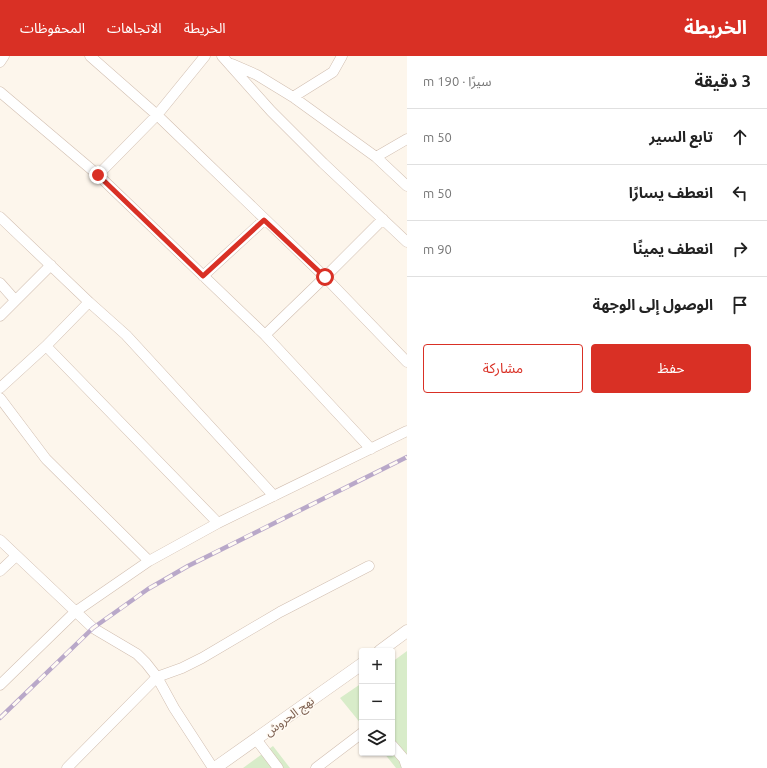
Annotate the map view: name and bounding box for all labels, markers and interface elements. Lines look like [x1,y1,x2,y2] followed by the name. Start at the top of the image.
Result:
[684,16,747,38] text: الخريطة
[20,20,85,36] text: المحفوظات
[107,20,162,36] text: الاتجاهات
[184,20,226,36] text: الخريطة
[695,71,751,90] text: 3 دقيقة
[423,74,491,88] text: سيرًا · 190 m
[729,126,751,148] icon: ahead
[649,128,713,145] text: تابع السير
[423,130,452,144] text: 50 m
[89,166,107,184] route end
[729,182,751,204] icon: left
[629,184,713,201] text: انعطف يسارًا
[423,186,452,200] text: 50 m
[729,238,751,260] icon: right
[633,240,713,257] text: انعطف يمينًا
[423,242,452,256] text: 90 m
[316,268,334,286] route start
[729,294,751,316] icon: arrive
[593,296,713,313] text: الوصول إلى الوجهة
[423,344,583,393] button: مشاركة
[591,344,751,393] button: حفظ
[359,648,395,756] map controls
[359,648,395,684] button: +
[359,684,395,720] button: −
[262,694,318,741] street label: نهج الحروش
[359,720,395,756] button: layers

